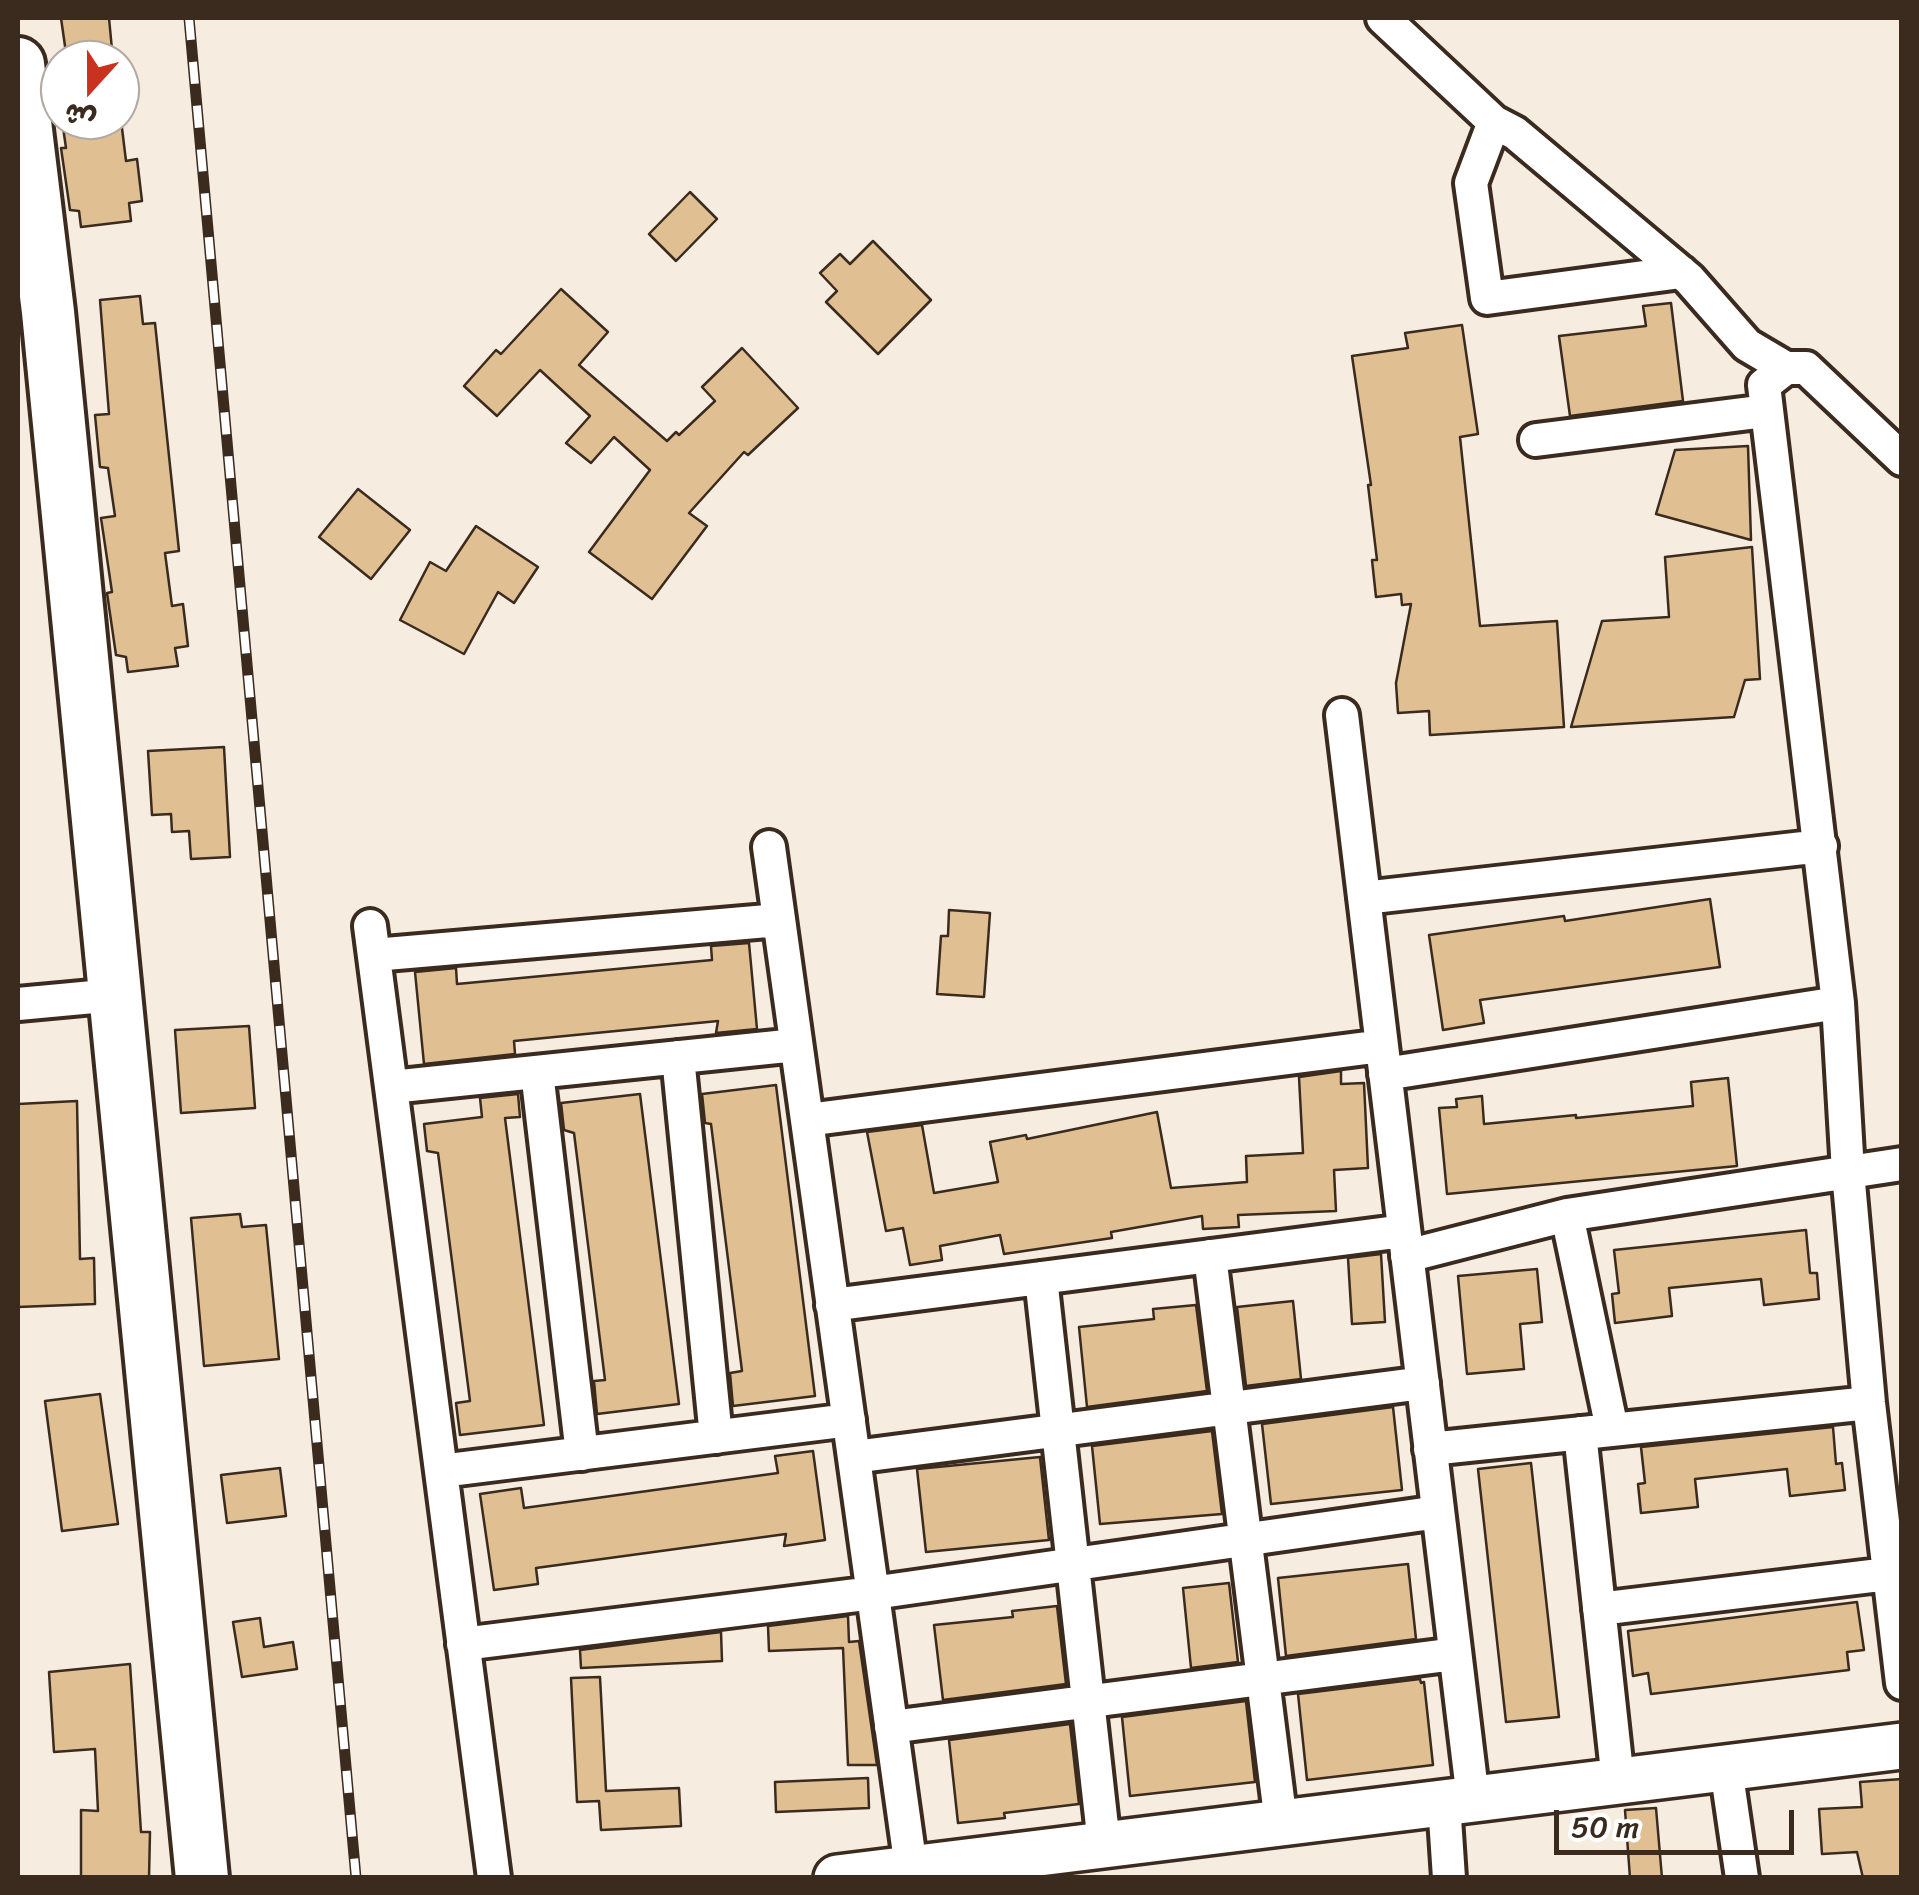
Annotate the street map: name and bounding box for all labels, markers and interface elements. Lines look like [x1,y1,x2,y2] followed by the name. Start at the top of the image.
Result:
[40,40,140,140] north arrow
[57,88,103,145] text: ش
[1559,1790,1799,1852] scale bar
[1571,1800,1639,1854] text: 50 m

